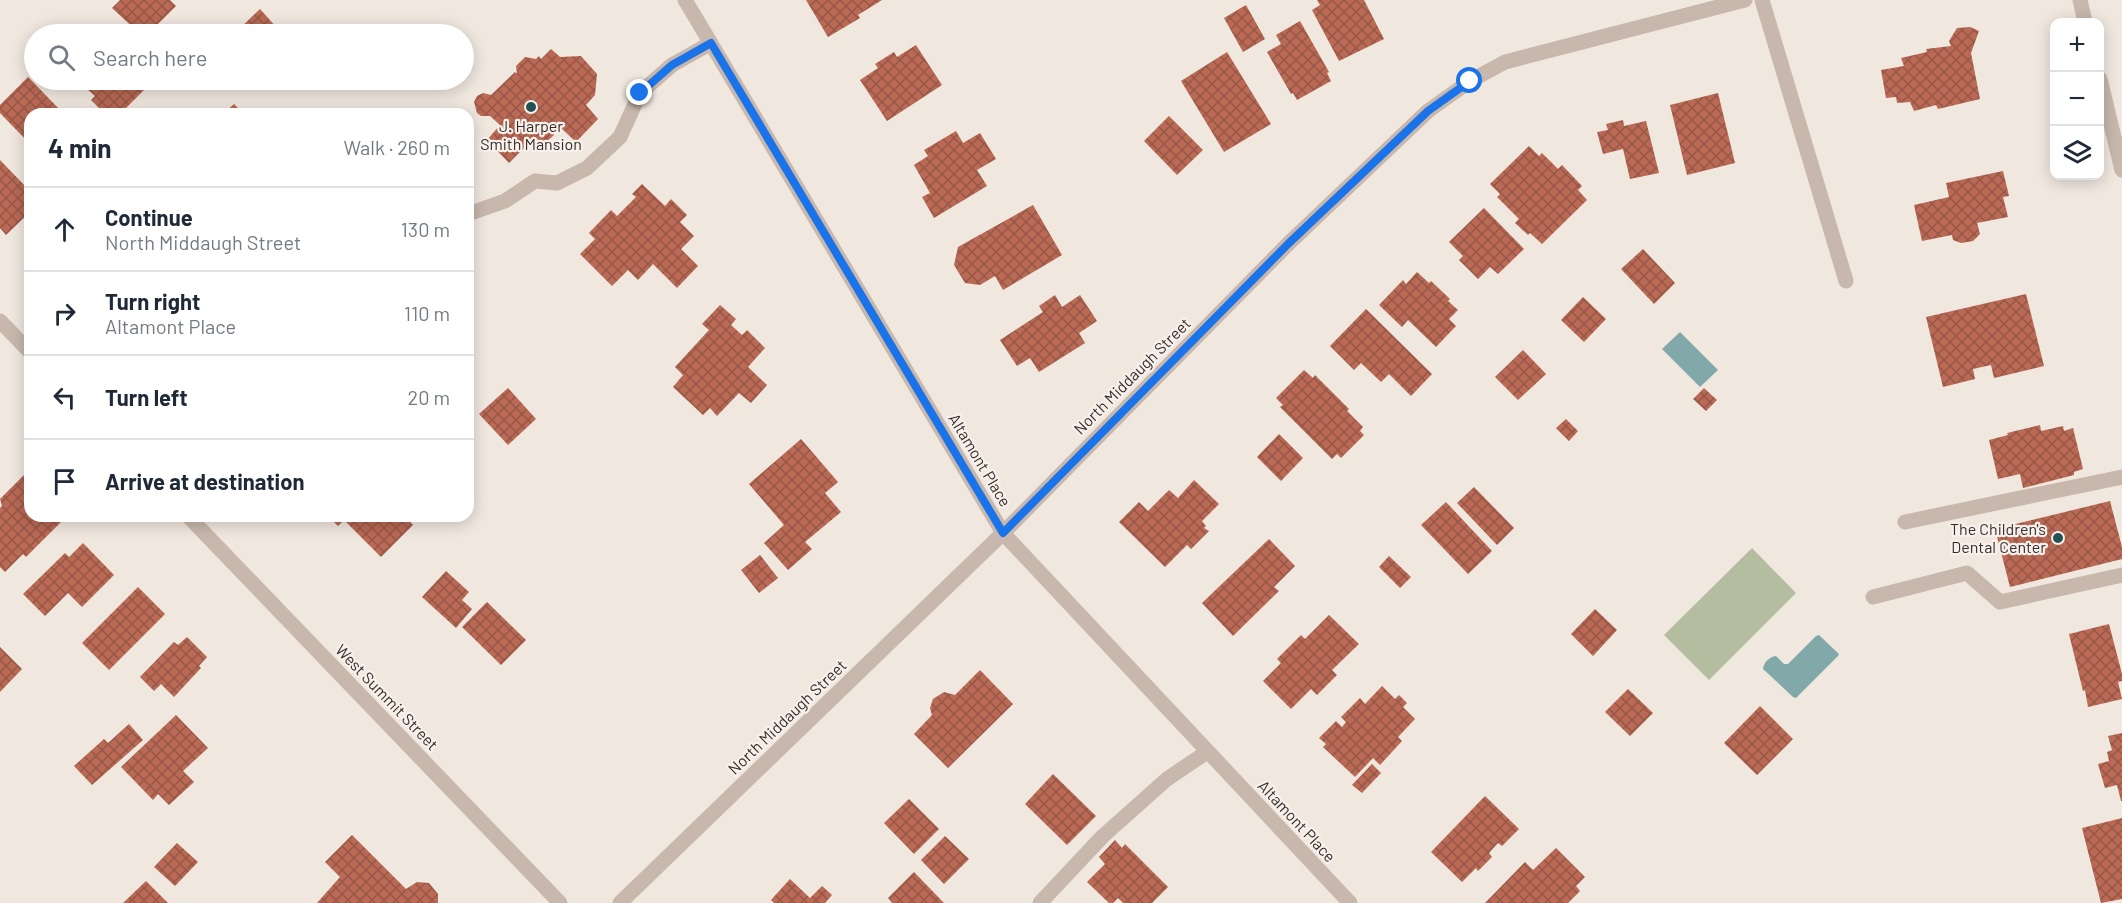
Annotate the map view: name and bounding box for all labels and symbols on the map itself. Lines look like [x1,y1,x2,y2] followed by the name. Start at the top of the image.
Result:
[1456,67,1482,93] route start
[626,79,652,105] route end
[524,100,538,114] marker: J. Harper Smith Mansion
[480,116,582,153] place label: J. Harper Smith Mansion
[1069,313,1194,438] street label: North Middaugh Street
[945,410,1016,510] street label: Altamont Place
[1950,519,2046,556] place label: The Children's Dental Center
[2051,531,2065,545] marker: The Children's Dental Center
[332,640,443,753] street label: West Summit Street
[724,655,850,778] street label: North Middaugh Street
[1255,776,1340,866] street label: Altamont Place

